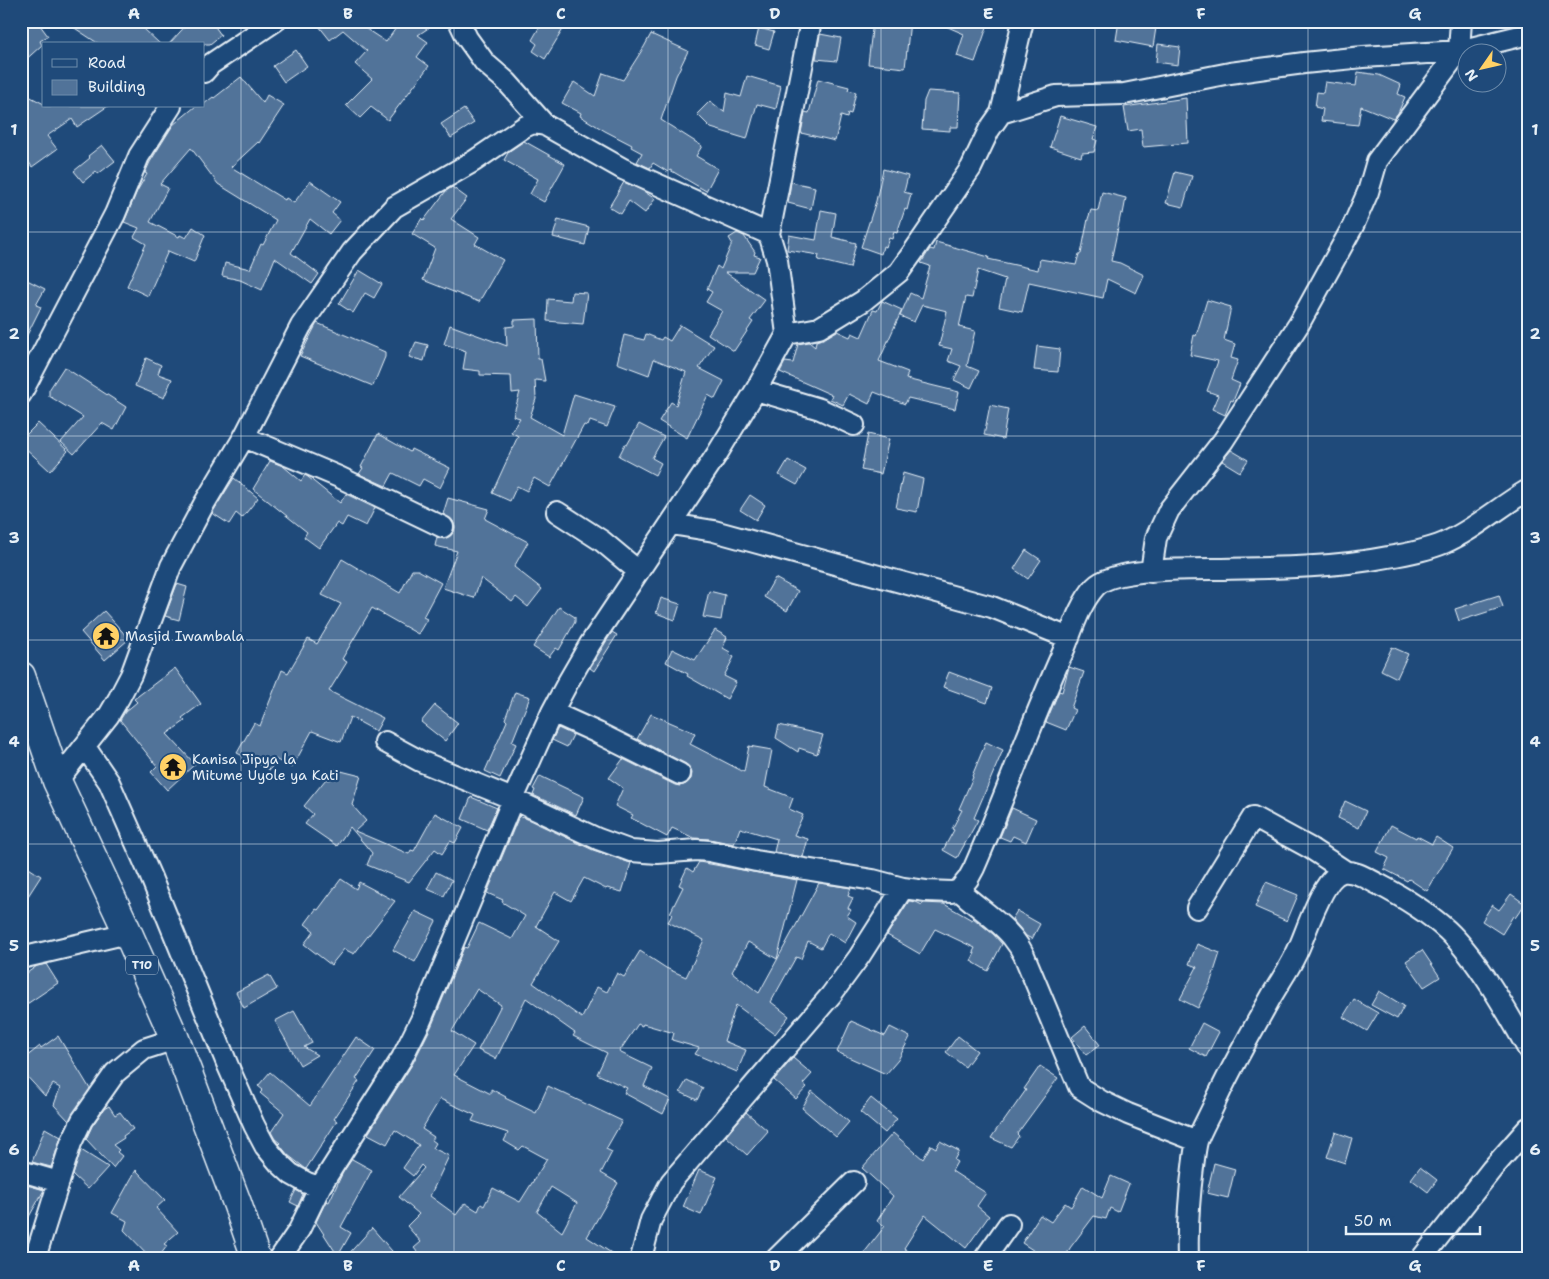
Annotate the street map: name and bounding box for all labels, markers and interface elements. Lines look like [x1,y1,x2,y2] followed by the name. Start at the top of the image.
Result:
[128,3,140,24] text: A
[343,3,353,24] text: B
[556,3,566,24] text: C
[769,3,781,24] text: D
[983,3,993,24] text: E
[1196,3,1206,24] text: F
[1409,3,1422,24] text: G
[42,42,205,108] legend
[1456,42,1506,92] north arrow
[88,53,126,73] text: Road
[1461,66,1482,85] text: N
[88,77,145,97] text: Building
[10,119,18,140] text: 1
[1531,119,1539,140] text: 1
[8,323,20,344] text: 2
[1529,323,1541,344] text: 2
[8,527,20,548] text: 3
[1529,527,1541,548] text: 3
[91,621,121,651] temple icon: Masjid Iwambala
[125,627,245,645] place label: Masjid Iwambala
[8,731,20,752] text: 4
[1529,731,1541,752] text: 4
[192,750,339,784] place label: Kanisa Jipya la Mitume Uyole ya Kati
[158,752,188,782] temple icon: Kanisa Jipya la Mitume Uyole ya Kati
[9,935,19,956] text: 5
[1530,935,1540,956] text: 5
[126,956,158,974] road number: T10
[8,1139,20,1160] text: 6
[1529,1139,1541,1160] text: 6
[1346,1204,1480,1236] scale bar
[1354,1211,1392,1231] text: 50 m
[128,1255,140,1276] text: A
[343,1255,353,1276] text: B
[556,1255,566,1276] text: C
[769,1255,781,1276] text: D
[983,1255,993,1276] text: E
[1196,1255,1206,1276] text: F
[1409,1255,1422,1276] text: G

